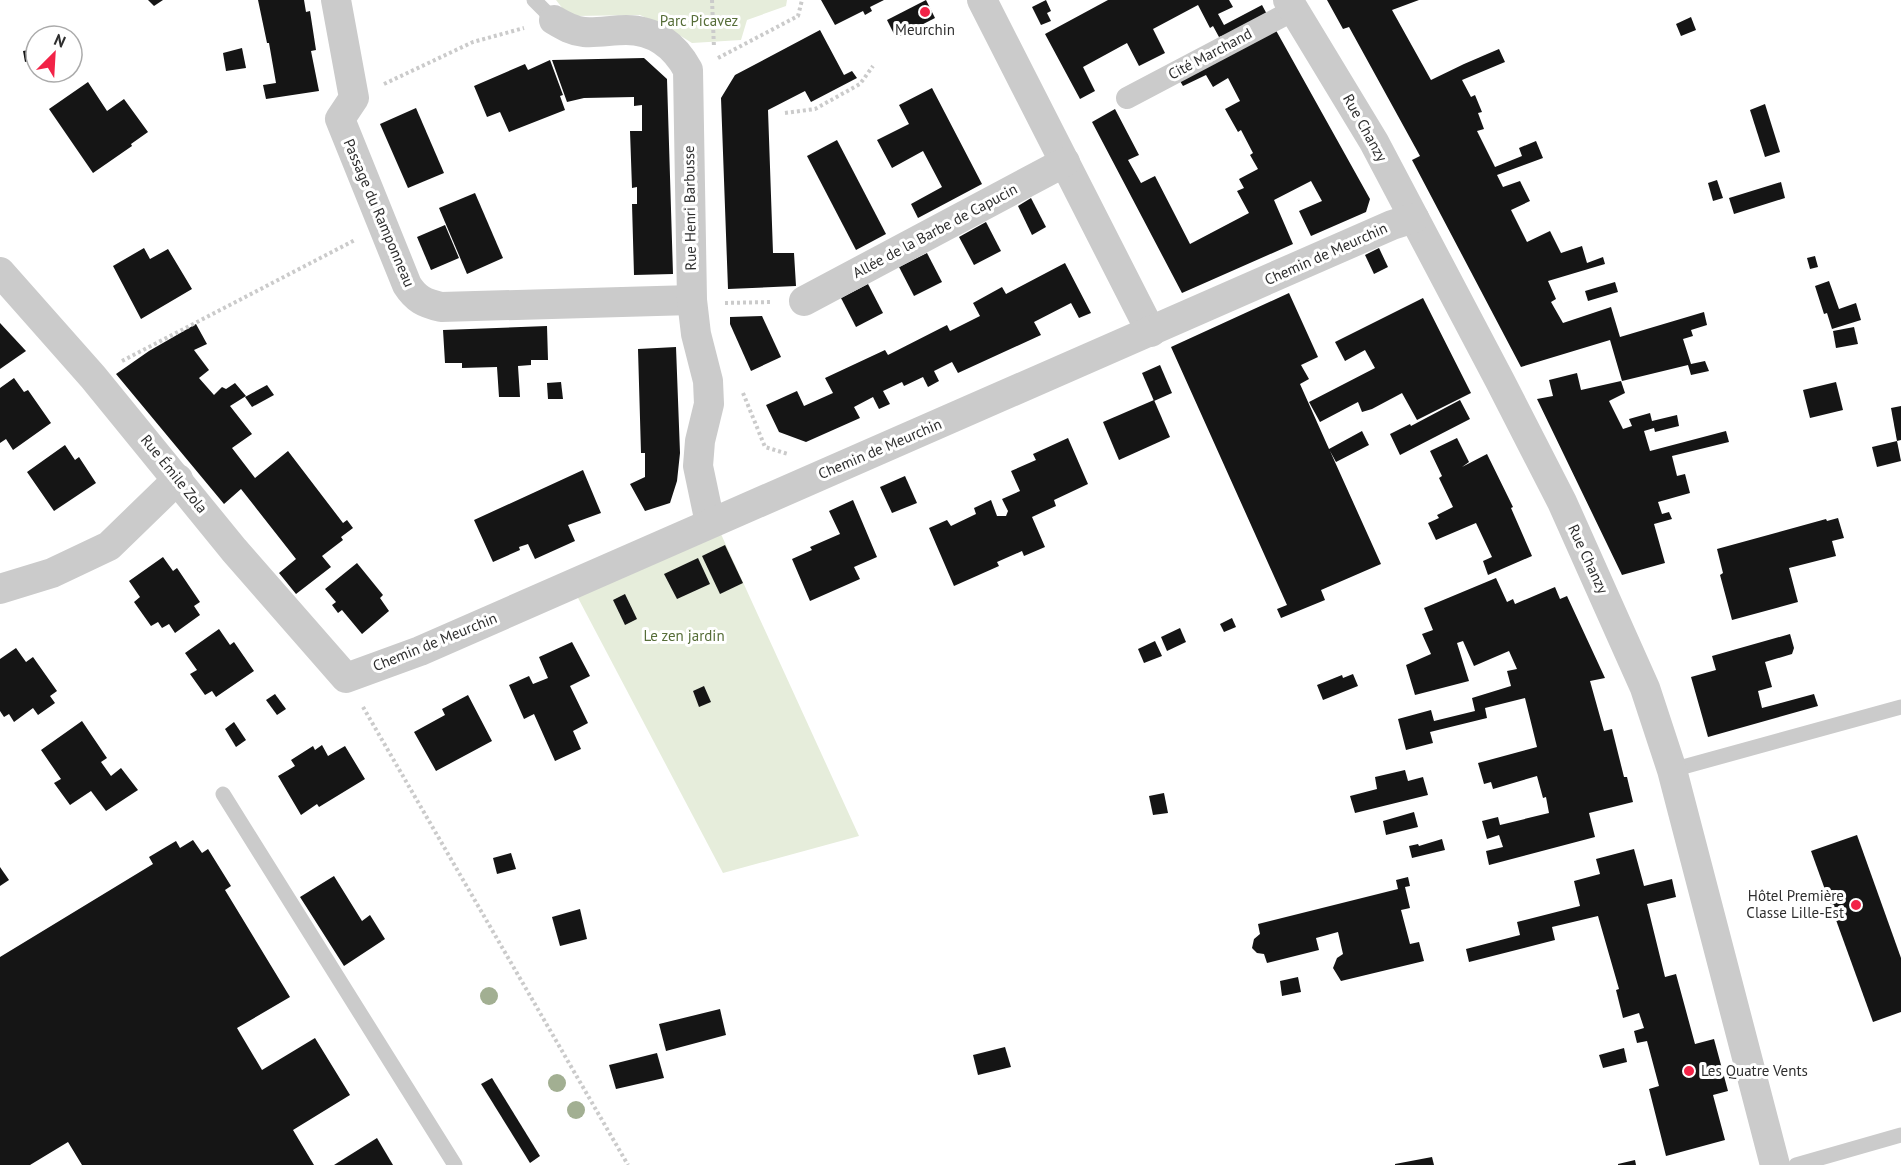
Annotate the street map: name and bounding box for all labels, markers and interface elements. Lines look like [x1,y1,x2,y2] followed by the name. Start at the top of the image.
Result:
[918,5,932,19] marker: Meurchin
[660,11,738,30] park label: Parc Picavez
[895,20,955,39] place label: Meurchin
[24,24,84,84] north arrow
[1165,24,1255,84] street label: Cité Marchand
[51,29,69,52] text: N
[1339,91,1392,165] street label: Rue Chanzy
[340,136,419,290] street label: Passage du Ramponneau
[679,145,700,271] street label: Rue Henri Barbusse
[849,179,1020,282] street label: Allée de la Barbe de Capucin
[1261,218,1390,289] street label: Chemin de Meurchin
[815,414,944,483] street label: Chemin de Meurchin
[137,431,212,517] street label: Rue Émile Zola
[1564,521,1613,597] street label: Rue Chanzy
[370,608,500,675] street label: Chemin de Meurchin
[643,626,725,645] park label: Le zen jardin
[1746,886,1844,922] place label: Hôtel Première Classe Lille-Est
[1849,898,1863,912] marker: Hôtel Première Classe Lille-Est
[1701,1061,1808,1080] place label: Les Quatre Vents
[1682,1064,1696,1078] marker: Les Quatre Vents

